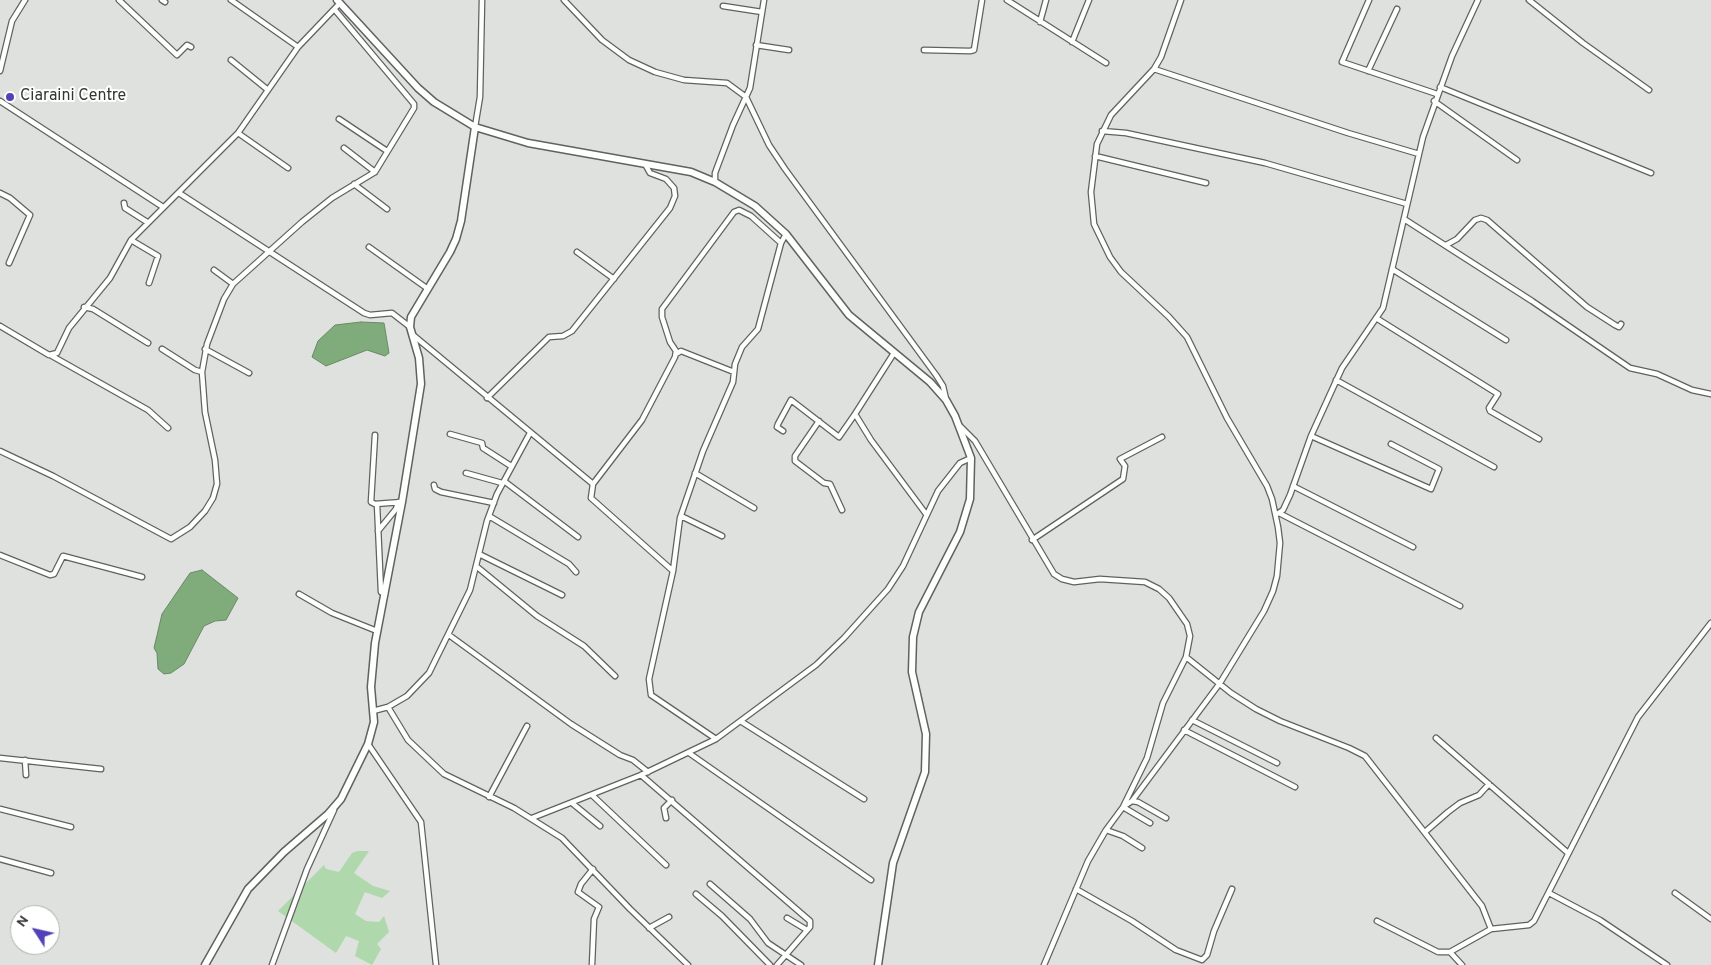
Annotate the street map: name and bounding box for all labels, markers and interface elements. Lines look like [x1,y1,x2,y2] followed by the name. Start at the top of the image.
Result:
[20,87,126,107] place label: Ciaraini Centre
[4,91,16,103] marker: Ciaraini Centre
[10,905,60,955] north arrow
[13,913,33,931] text: N

